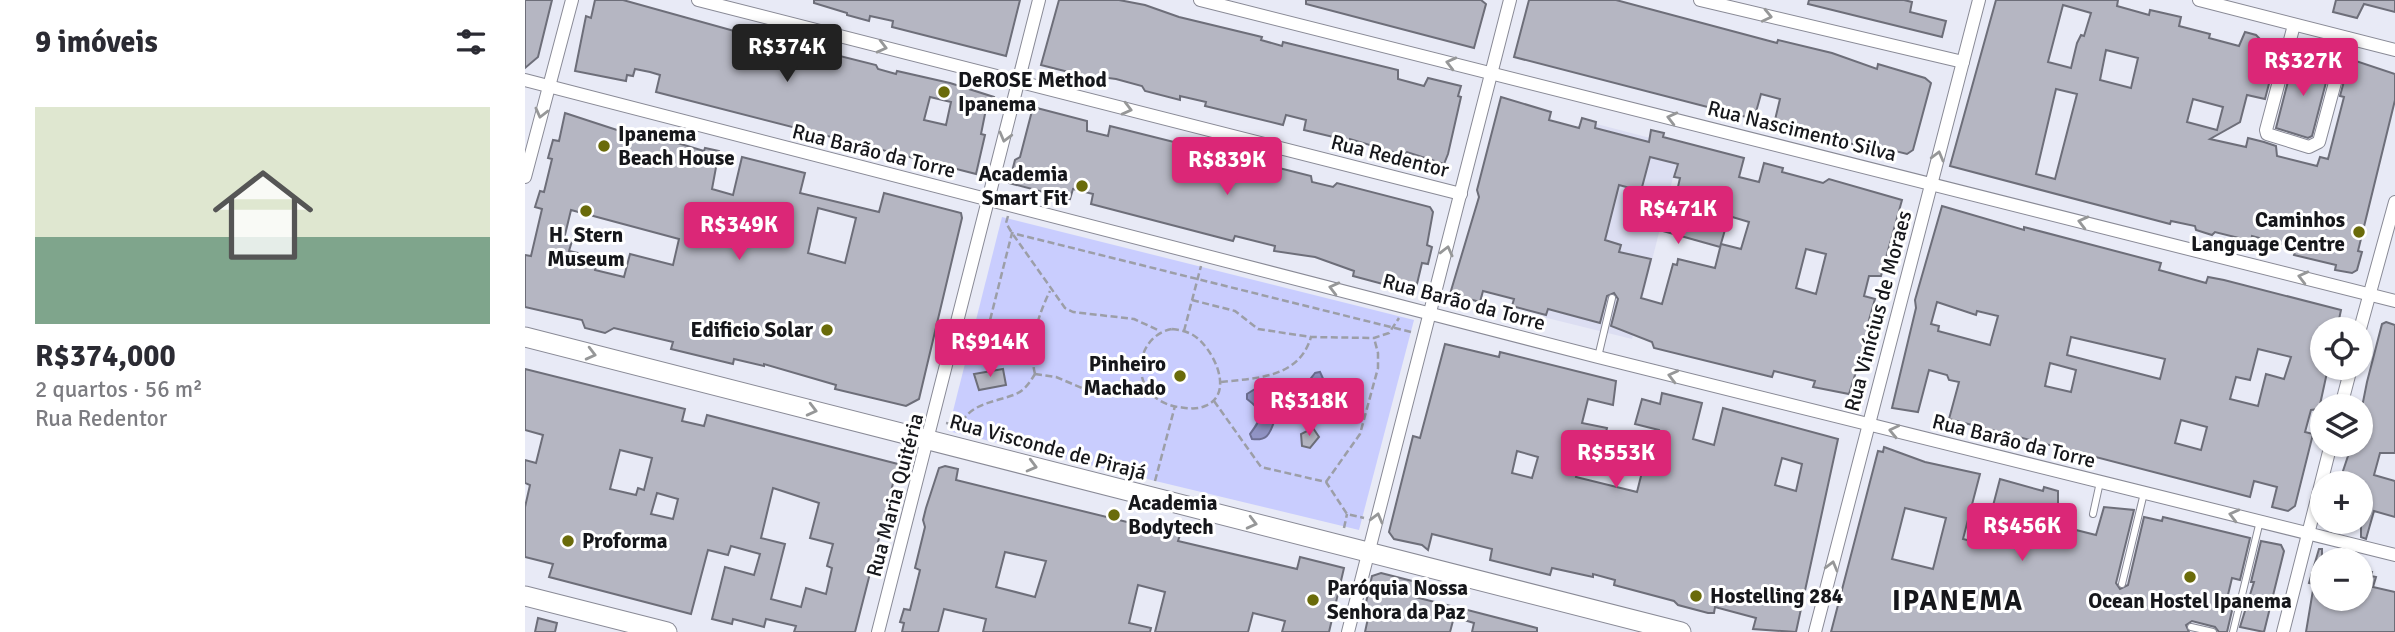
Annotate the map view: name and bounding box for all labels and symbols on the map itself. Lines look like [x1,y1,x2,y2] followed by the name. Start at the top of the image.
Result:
[1761,8,1773,22] one-way arrow
[730,24,844,84] pin: R$374K
[2246,38,2360,98] pin: R$327K
[876,39,888,53] one-way arrow
[1445,57,1457,71] one-way arrow
[958,67,1107,117] place label: DeROSE Method Ipanema
[936,84,952,100] marker: DeROSE Method Ipanema
[1705,95,1899,167] street label: Rua Nascimento Silva
[1121,101,1133,115] one-way arrow
[535,107,549,119] one-way arrow
[1666,112,1678,126] one-way arrow
[790,118,958,184] street label: Rua Barão da Torre
[618,121,735,171] place label: Ipanema Beach House
[1328,129,1452,183] street label: Rua Redentor
[999,131,1013,143] one-way arrow
[596,138,612,154] marker: Ipanema Beach House
[1170,138,1284,197] pin: R$839K
[1930,150,1944,162] one-way arrow
[978,161,1068,211] place label: Academia Smart Fit
[1074,178,1090,194] marker: Academia Smart Fit
[1621,187,1735,246] pin: R$471K
[682,202,796,262] pin: R$349K
[578,203,594,219] marker: H. Stern Museum
[2191,207,2345,257] place label: Caminhos Language Centre
[1839,208,1917,414] street label: Rua Vinícius de Moraes
[2077,216,2089,230] one-way arrow
[547,222,625,272] place label: H. Stern Museum
[2351,224,2367,240] marker: Caminhos Language Centre
[1439,245,1453,257] one-way arrow
[1380,268,1548,336] street label: Rua Barão da Torre
[2297,271,2309,285] one-way arrow
[1328,282,1340,296] one-way arrow
[691,317,814,343] place label: Edificio Solar
[933,320,1047,379] pin: R$914K
[819,322,835,338] marker: Edificio Solar
[585,346,597,360] one-way arrow
[1084,351,1166,401] place label: Pinheiro Machado
[1172,368,1188,384] marker: Pinheiro Machado
[1667,370,1679,384] one-way arrow
[1252,378,1366,438] pin: R$318K
[805,402,817,416] one-way arrow
[947,408,1149,486] street label: Rua Visconde de Pirajá
[1930,408,2098,474] street label: Rua Barão da Torre
[861,410,929,580] street label: Rua Maria Quitéria
[1888,425,1900,439] one-way arrow
[1559,430,1673,490] pin: R$553K
[1026,457,1038,472] one-way arrow
[1128,490,1218,540] place label: Academia Bodytech
[1965,504,2079,563] pin: R$456K
[1106,507,1122,523] marker: Academia Bodytech
[2228,509,2240,523] one-way arrow
[1369,513,1383,525] one-way arrow
[1246,515,1258,529] one-way arrow
[582,528,668,554] place label: Proforma
[560,533,576,549] marker: Proforma
[1824,560,1838,572] one-way arrow
[2182,569,2198,585] marker: Ocean Hostel Ipanema
[1327,575,1468,625] place label: Paróquia Nossa Senhora da Paz
[1710,583,1843,609] place label: Hostelling 284
[1892,584,2024,618] district label: IPANEMA
[1688,588,1704,604] marker: Hostelling 284
[2088,588,2292,614] place label: Ocean Hostel Ipanema
[1305,592,1321,608] marker: Paróquia Nossa Senhora da Paz

